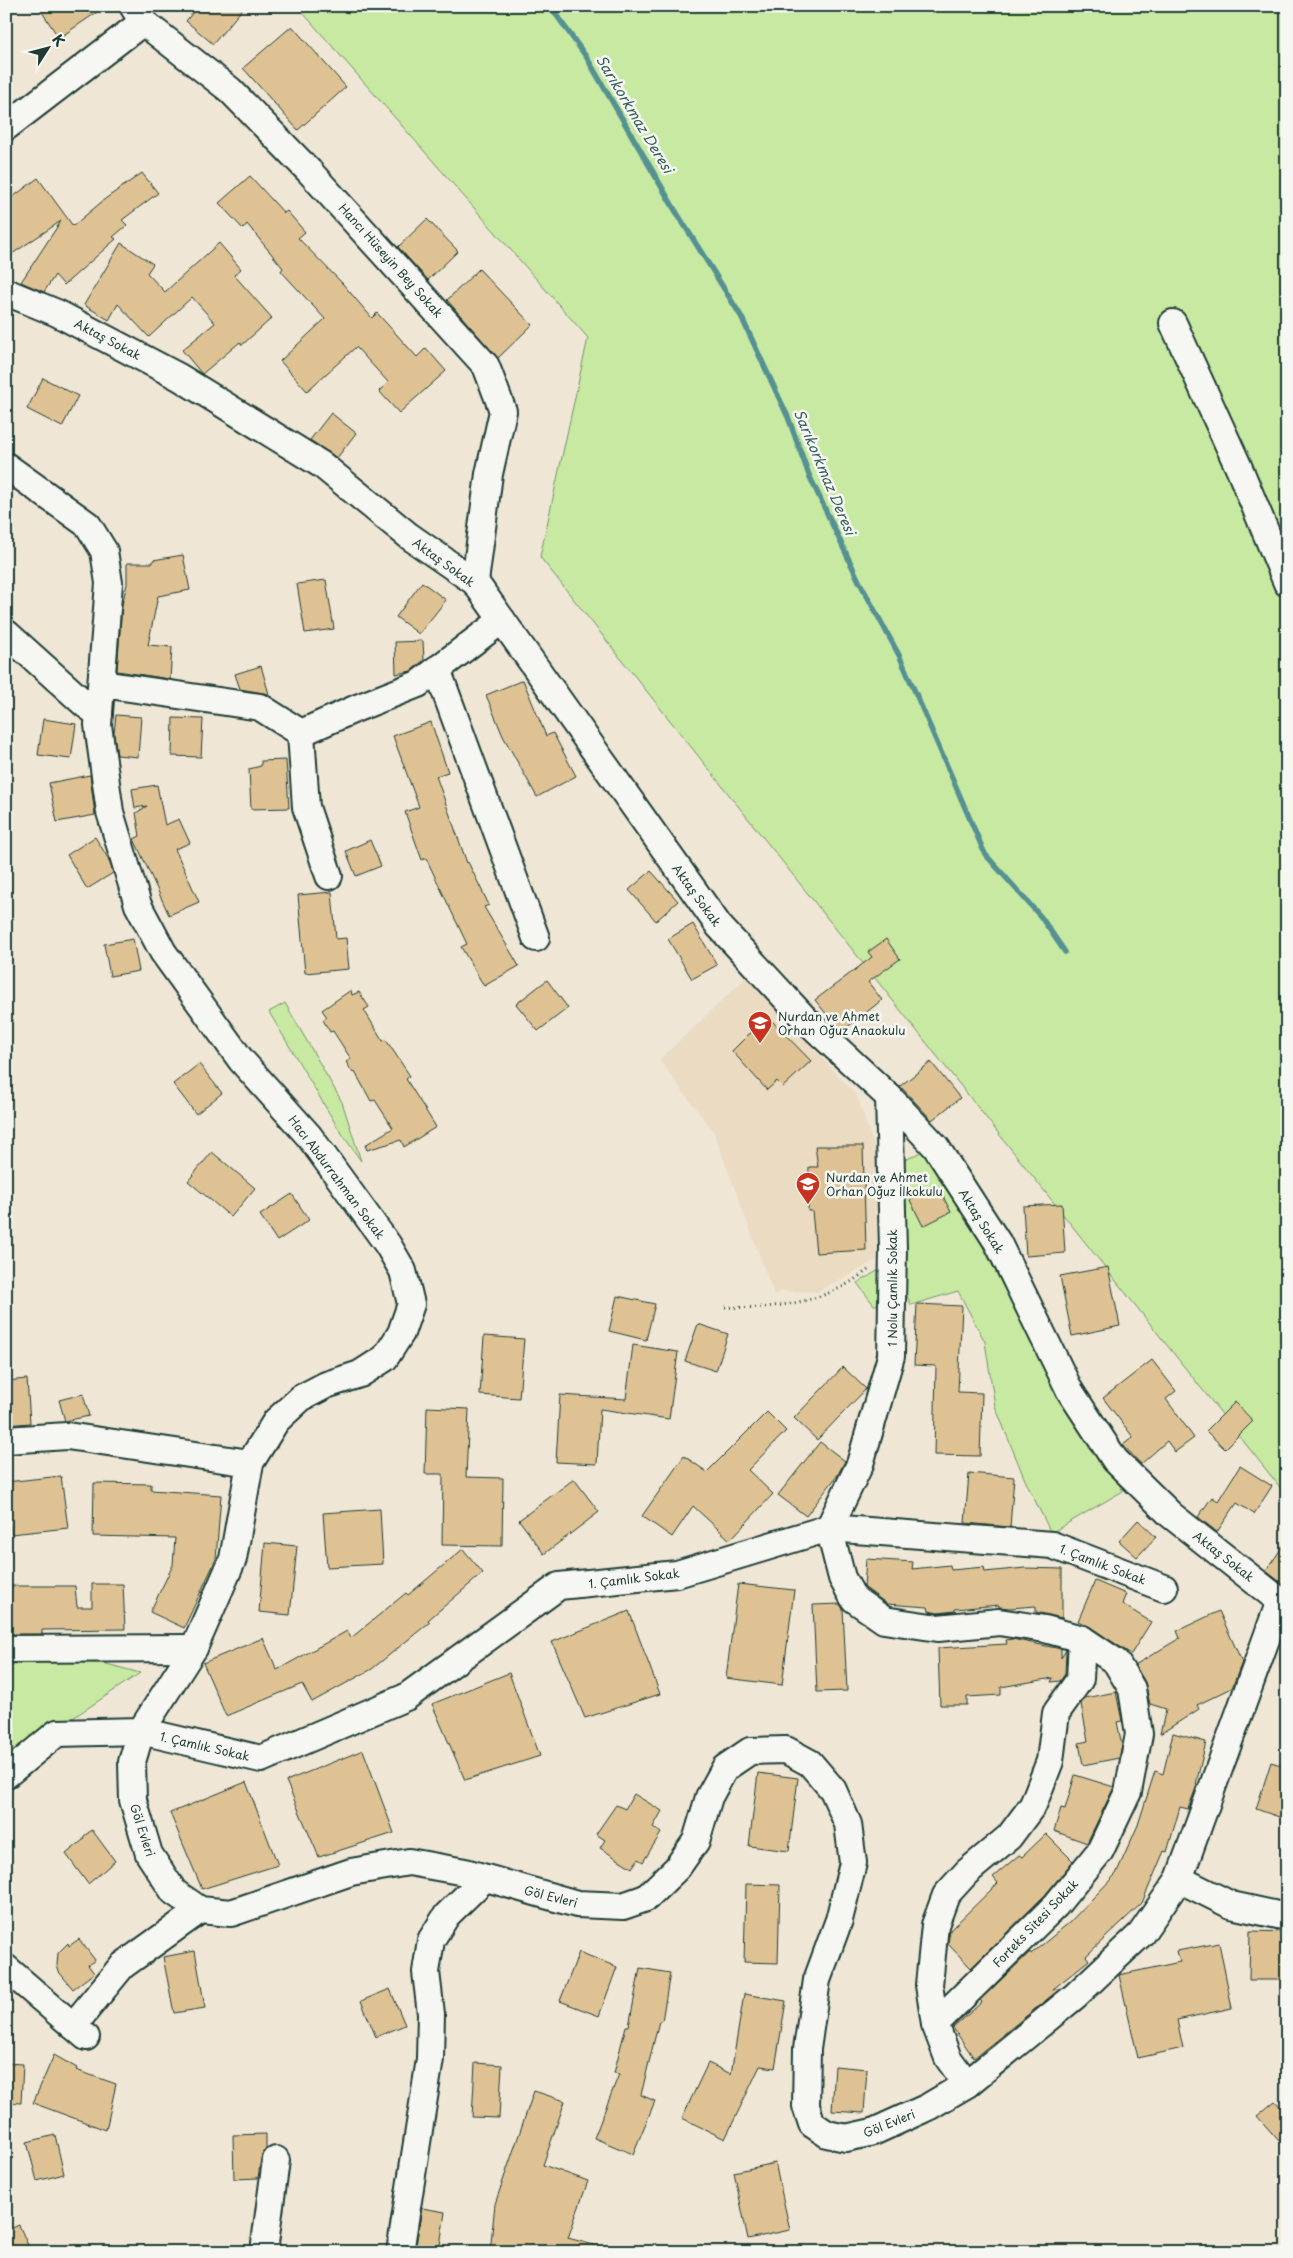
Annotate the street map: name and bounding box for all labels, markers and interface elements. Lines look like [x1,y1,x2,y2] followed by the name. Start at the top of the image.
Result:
[22,22,72,72] north arrow
[47,30,70,50] text: K
[591,51,680,179] water label: Sarıkorkmaz Deresi
[335,199,448,321] street label: Hancı Hüseyin Bey Sokak
[71,314,145,364] street label: Aktaş Sokak
[789,406,862,540] water label: Sarıkorkmaz Deresi
[409,533,479,591] street label: Aktaş Sokak
[668,860,726,930] street label: Aktaş Sokak
[778,1007,905,1039] place label: Nurdan ve Ahmet Orhan Oğuz Anaokulu
[747,1010,773,1044] school or university icon: Nurdan ve Ahmet Orhan Oğuz Anaokulu
[284,1111,390,1243] street label: Hacı Abdurrahman Sokak
[826,1168,943,1200] place label: Nurdan ve Ahmet Orhan Oğuz İlkokulu
[795,1171,821,1205] school or university icon: Nurdan ve Ahmet Orhan Oğuz İlkokulu
[955,1185,1009,1257] street label: Aktaş Sokak
[883,1229,901,1347] street label: 1 Nolu Çamlık Sokak
[1190,1526,1258,1586] street label: Aktaş Sokak
[1057,1539,1149,1589] street label: 1. Çamlık Sokak
[587,1563,681,1593] street label: 1. Çamlık Sokak
[158,1727,252,1765] street label: 1. Çamlık Sokak
[126,1801,160,1859] street label: Göl Evleri
[988,1875,1082,1971] street label: Forteks Sitesi Sokak
[522,1881,580,1911] street label: Göl Evleri
[860,2104,918,2142] street label: Göl Evleri

